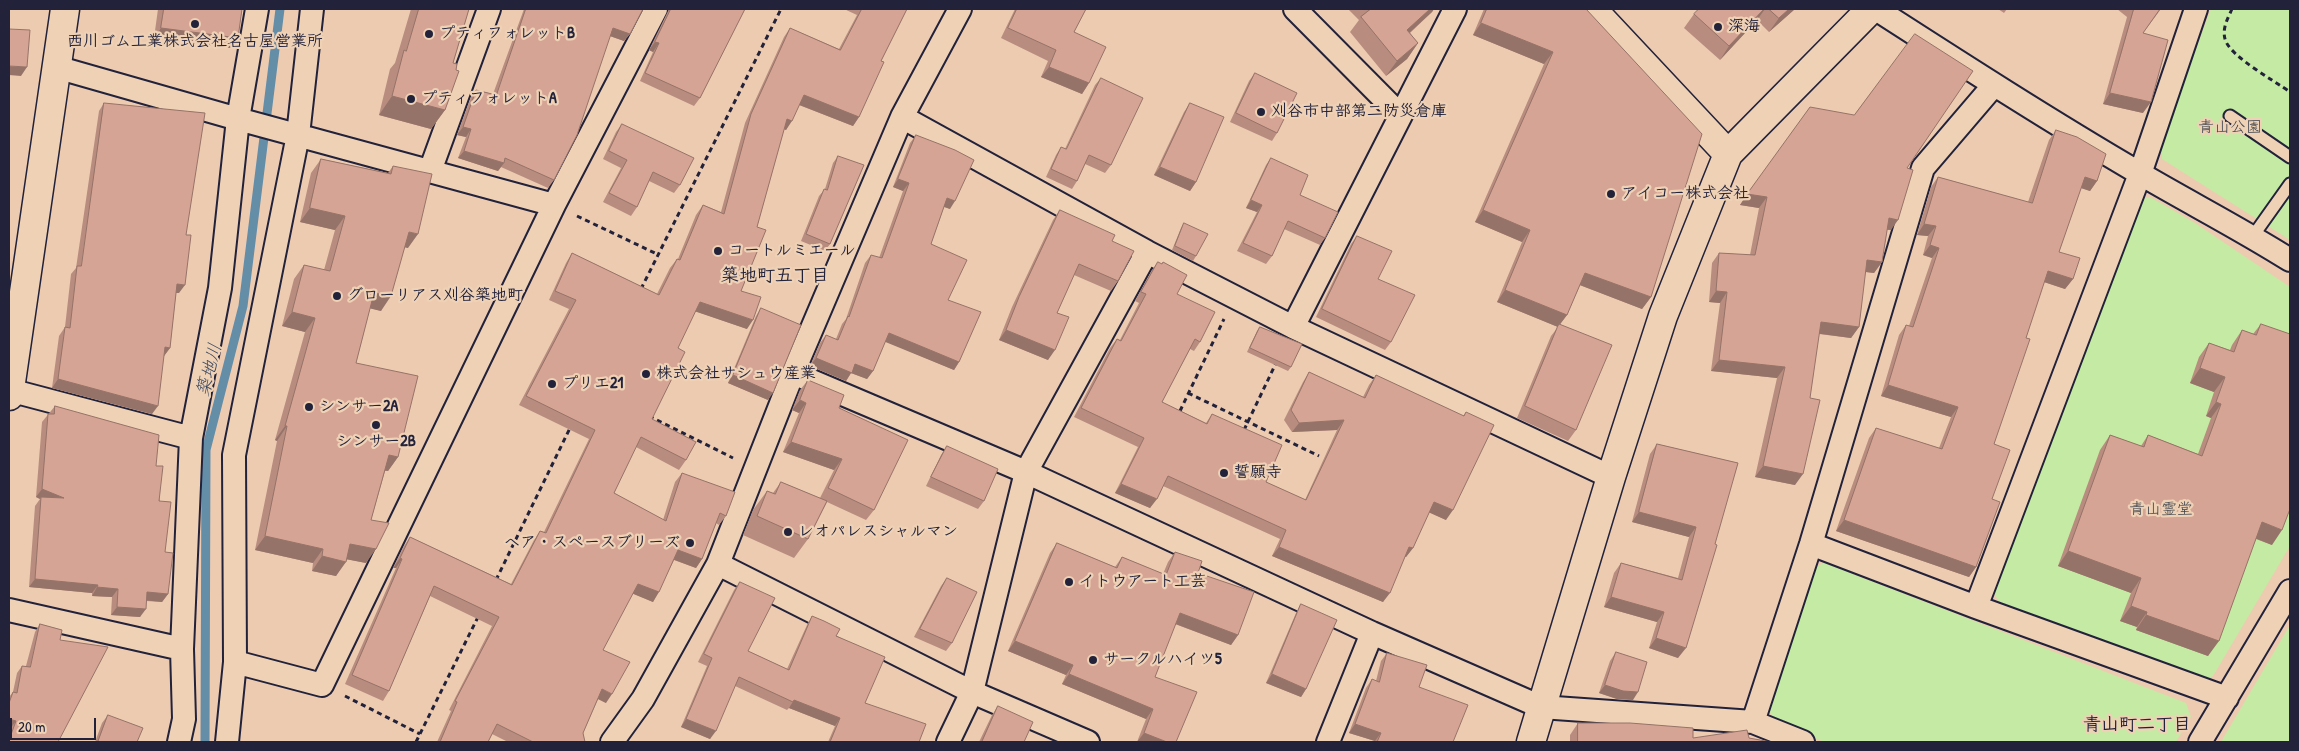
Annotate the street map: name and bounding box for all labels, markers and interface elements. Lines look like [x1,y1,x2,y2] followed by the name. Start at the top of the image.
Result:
[1728,17,1760,37] place label: 深海
[189,18,201,30] marker: 西川ゴム工業株式会社名古屋営業所
[1712,21,1724,33] marker: 深海
[439,24,575,44] place label: プティフォレットB
[423,28,435,40] marker: プティフォレットB
[67,32,323,52] place label: 西川ゴム工業株式会社名古屋営業所
[421,89,557,109] place label: プティフォレットA
[405,93,417,105] marker: プティフォレットA
[1271,102,1447,122] place label: 刈谷市中部第二防災倉庫
[1255,106,1267,118] marker: 刈谷市中部第二防災倉庫
[2198,118,2262,138] park label: 青山公園
[1621,184,1749,204] place label: アイコー株式会社
[1605,188,1617,200] marker: アイコー株式会社
[728,241,856,261] place label: コートルミエール
[712,245,724,257] marker: コートルミエール
[721,265,829,287] district label: 築地町五丁目
[347,286,523,306] place label: グローリアス刈谷築地町
[331,290,343,302] marker: グローリアス刈谷築地町
[193,341,227,399] water label: 築地川
[656,364,816,384] place label: 株式会社サシュウ産業
[640,368,652,380] marker: 株式会社サシュウ産業
[562,374,623,394] place label: プリエ21
[546,378,558,390] marker: プリエ21
[319,397,398,417] place label: シンサー2A
[303,401,315,413] marker: シンサー2A
[370,419,382,431] marker: シンサー2B
[336,432,416,452] place label: シンサー2B
[1234,463,1282,483] place label: 誓願寺
[1218,467,1230,479] marker: 誓願寺
[2129,500,2193,520] park label: 青山霊堂
[798,522,958,542] place label: レオパレスシャルマン
[782,526,794,538] marker: レオパレスシャルマン
[504,533,680,553] place label: ヘア・スペースブリーズ
[684,537,696,549] marker: ヘア・スペースブリーズ
[1079,572,1206,592] place label: イトウアート工芸
[1063,576,1075,588] marker: イトウアート工芸
[1103,650,1222,670] place label: サークルハイツ5
[1087,654,1099,666] marker: サークルハイツ5
[12,708,99,740] scale bar
[2083,714,2191,736] district label: 青山町二丁目
[18,716,45,737] text: 20 m

